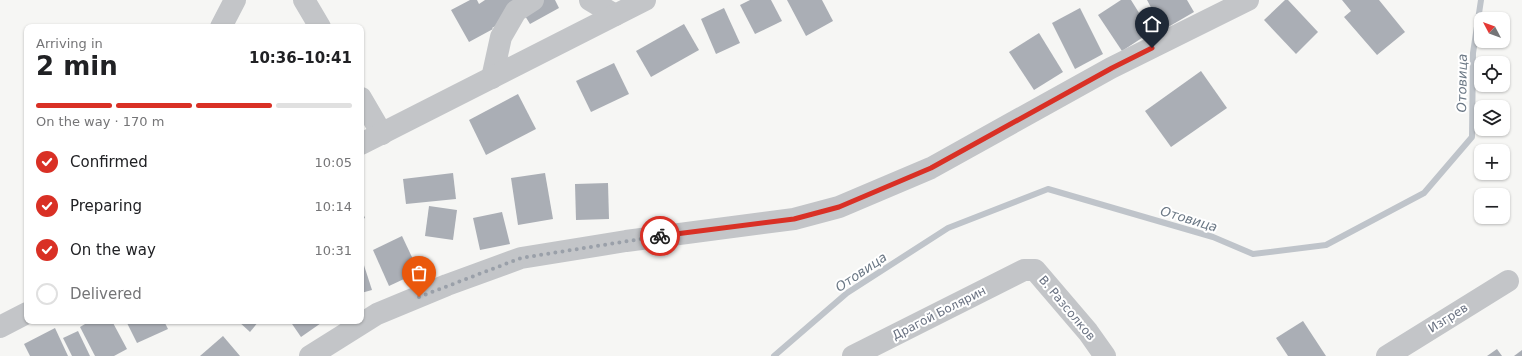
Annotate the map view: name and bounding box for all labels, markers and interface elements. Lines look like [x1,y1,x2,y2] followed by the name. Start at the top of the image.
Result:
[1135,7.0,1169,48] pin
[1474,12,1510,48] north arrow
[1474,12,1510,224] map controls
[1141,13,1163,35] icon: home
[36,36,103,51] text: Arriving in
[249,49,352,67] text: 10:36–10:41
[36,51,118,81] text: 2 min
[1454,53,1470,112] water label: Отовица
[1474,56,1510,92] button: locate
[1474,100,1510,136] button: layers
[36,114,164,129] text: On the way · 170 m
[1474,144,1510,180] button: +
[36,151,58,173] icon: check
[70,153,148,171] text: Confirmed
[315,155,352,170] text: 10:05
[1474,188,1510,224] button: −
[36,195,58,217] icon: check
[70,197,142,215] text: Preparing
[315,199,352,214] text: 10:14
[1159,203,1219,235] water label: Отовица
[640,216,680,256] courier
[649,225,671,247] icon: bike
[36,239,58,261] icon: check
[70,241,156,259] text: On the way
[315,243,352,258] text: 10:31
[832,249,890,295] water label: Отовица
[402,256,436,297] pin
[408,262,430,284] icon: bag
[1036,273,1098,343] street label: В. Разсолков
[890,283,988,343] street label: Драгой Болярин
[70,285,142,303] text: Delivered
[1426,300,1470,336] street label: Изгрев

